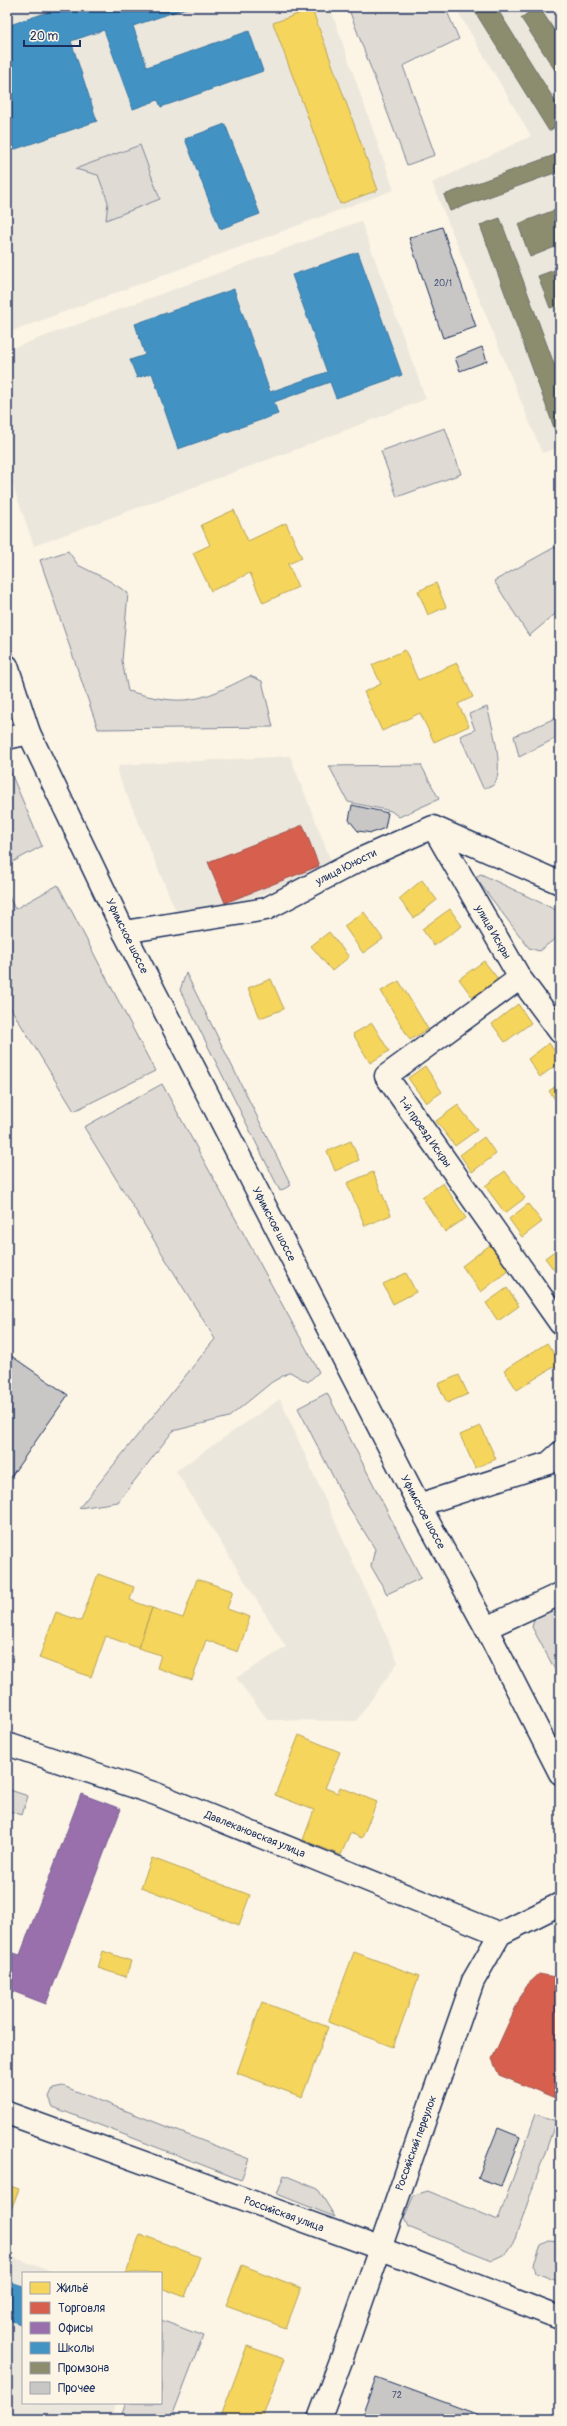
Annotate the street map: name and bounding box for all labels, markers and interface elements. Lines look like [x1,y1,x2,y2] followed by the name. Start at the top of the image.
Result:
[24,22,80,48] scale bar
[30,29,59,44] text: 20 m
[434,278,452,289] house number: 20/1
[313,846,379,888] street label: улица Юности
[103,896,151,976] street label: Уфимское шоссе
[472,902,514,961] street label: улица Искры
[396,1094,454,1170] street label: 1-й проезд Искры
[250,1185,299,1264] street label: Уфимское шоссе
[398,1473,448,1552] street label: Уфимское шоссе
[202,1808,307,1860] street label: Давлекановская улица
[393,2093,439,2192] street label: Российский переулок
[242,2194,326,2234] street label: Российская улица
[22,2272,162,2404] legend
[56,2281,89,2296] text: Жильё
[58,2301,106,2316] text: Торговля
[58,2321,94,2336] text: Офисы
[58,2341,95,2356] text: Школы
[58,2361,109,2376] text: Промзона
[58,2381,95,2396] text: Прочее
[392,2390,402,2401] house number: 72

